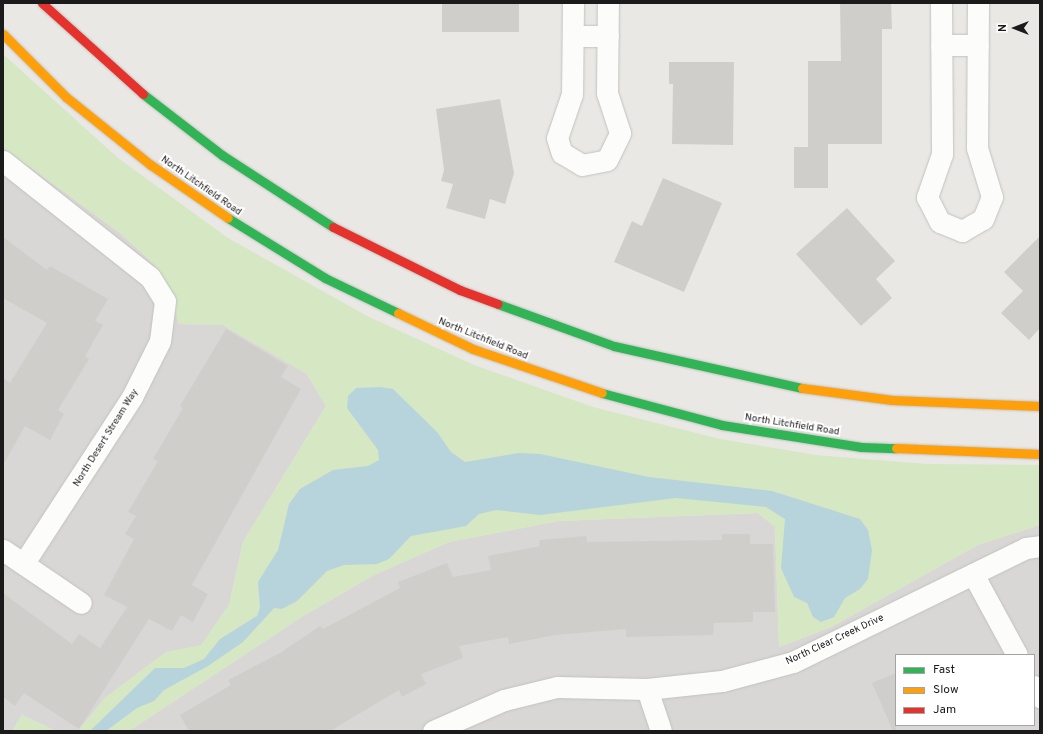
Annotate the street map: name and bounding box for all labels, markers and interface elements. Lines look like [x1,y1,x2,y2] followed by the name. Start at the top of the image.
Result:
[995,8,1035,48] north arrow
[996,24,1010,32] text: N
[158,154,244,218] street label: North Litchfield Road
[436,316,530,362] street label: North Litchfield Road
[71,387,141,489] street label: North Desert Stream Way
[744,412,840,438] street label: North Litchfield Road
[784,612,886,668] street label: North Clear Creek Drive
[895,654,1035,726] legend
[933,662,955,678] text: Fast
[933,682,959,698] text: Slow
[933,702,956,718] text: Jam

